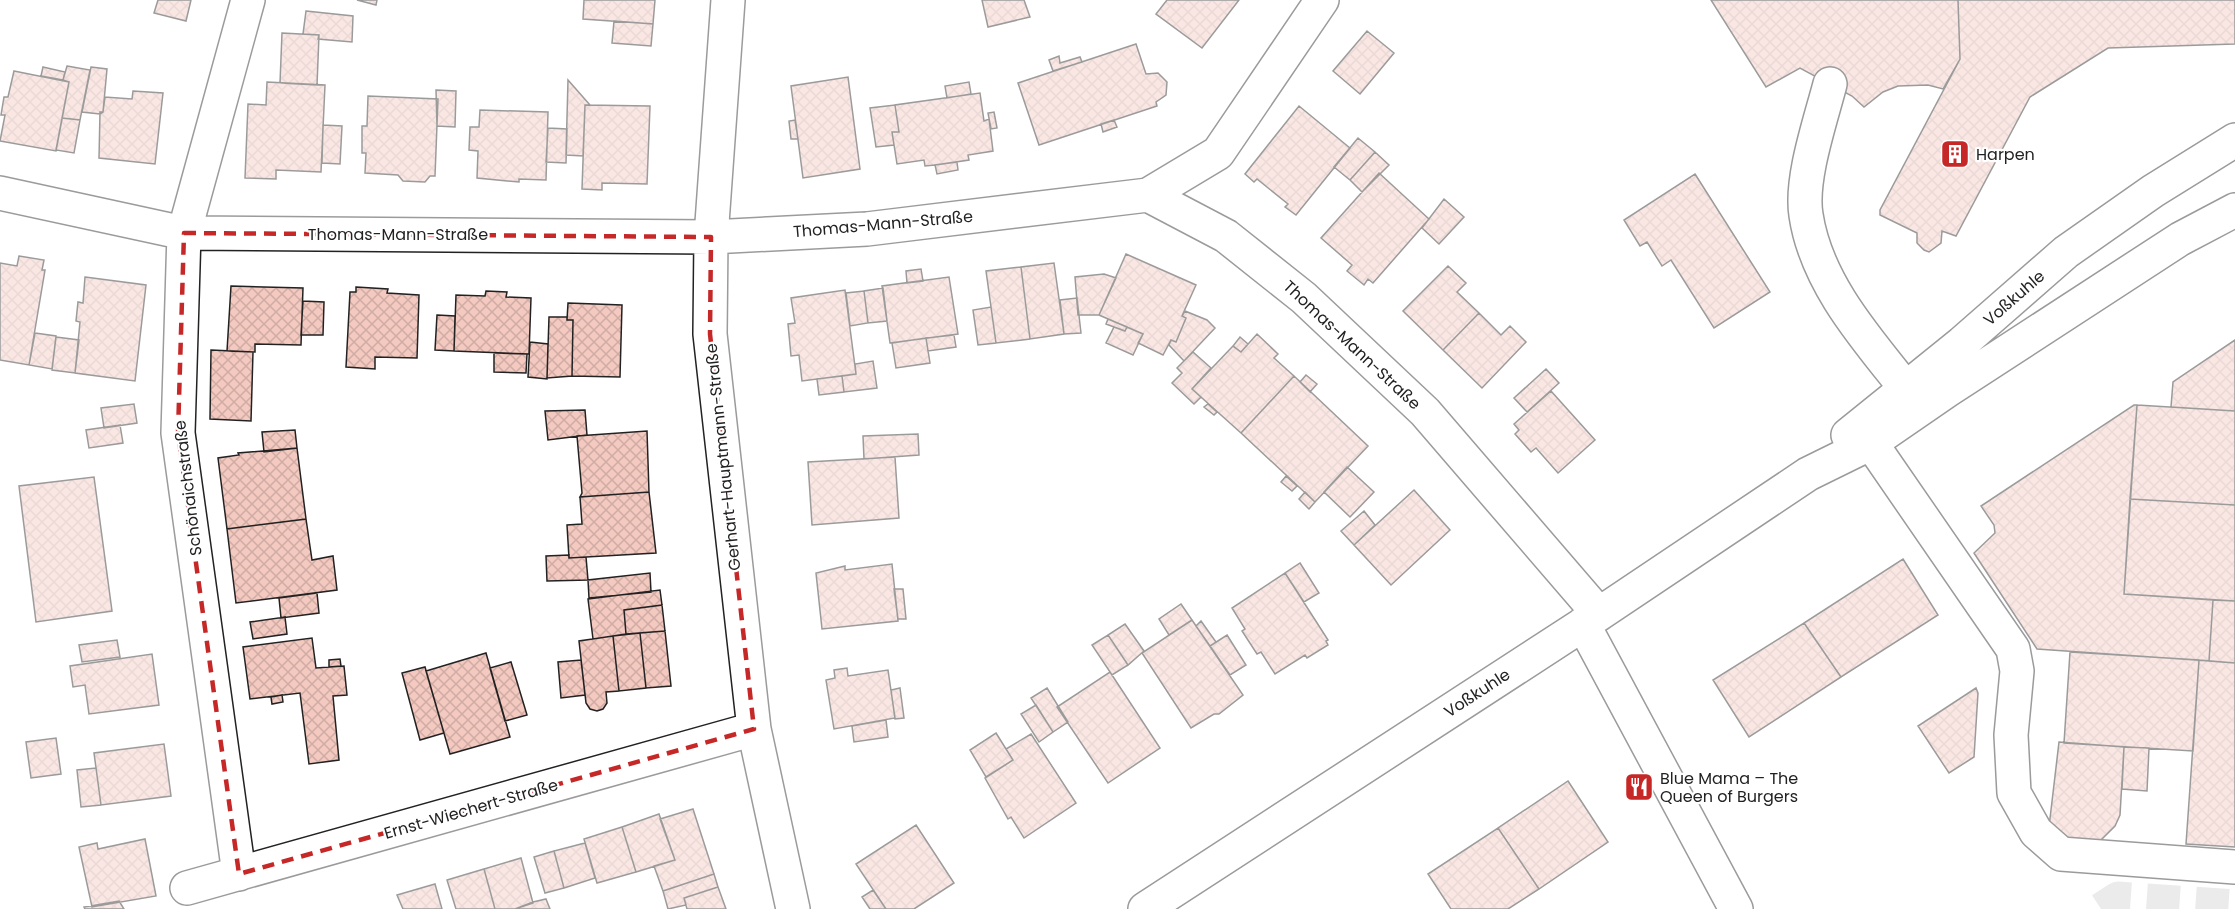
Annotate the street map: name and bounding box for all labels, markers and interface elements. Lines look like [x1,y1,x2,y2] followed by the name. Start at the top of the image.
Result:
[1939,138,1971,170] building icon: Harpen
[1976,143,2035,166] place label: Harpen
[792,205,974,243] street label: Thomas-Mann-Straße
[308,223,488,246] street label: Thomas-Mann-Straße
[1978,265,2050,331] street label: Voßkuhle
[1278,275,1426,415] street label: Thomas-Mann-Straße
[700,342,746,572] street label: Gerhart-Hauptmann-Straße
[168,419,208,557] street label: Schönaichstraße
[1439,663,1515,723] street label: Voßkuhle
[1660,767,1798,808] place label: Blue Mama – The Queen of Burgers
[1623,771,1655,803] restaurant icon: Blue Mama – The Queen of Burgers
[381,773,561,845] street label: Ernst-Wiechert-Straße

